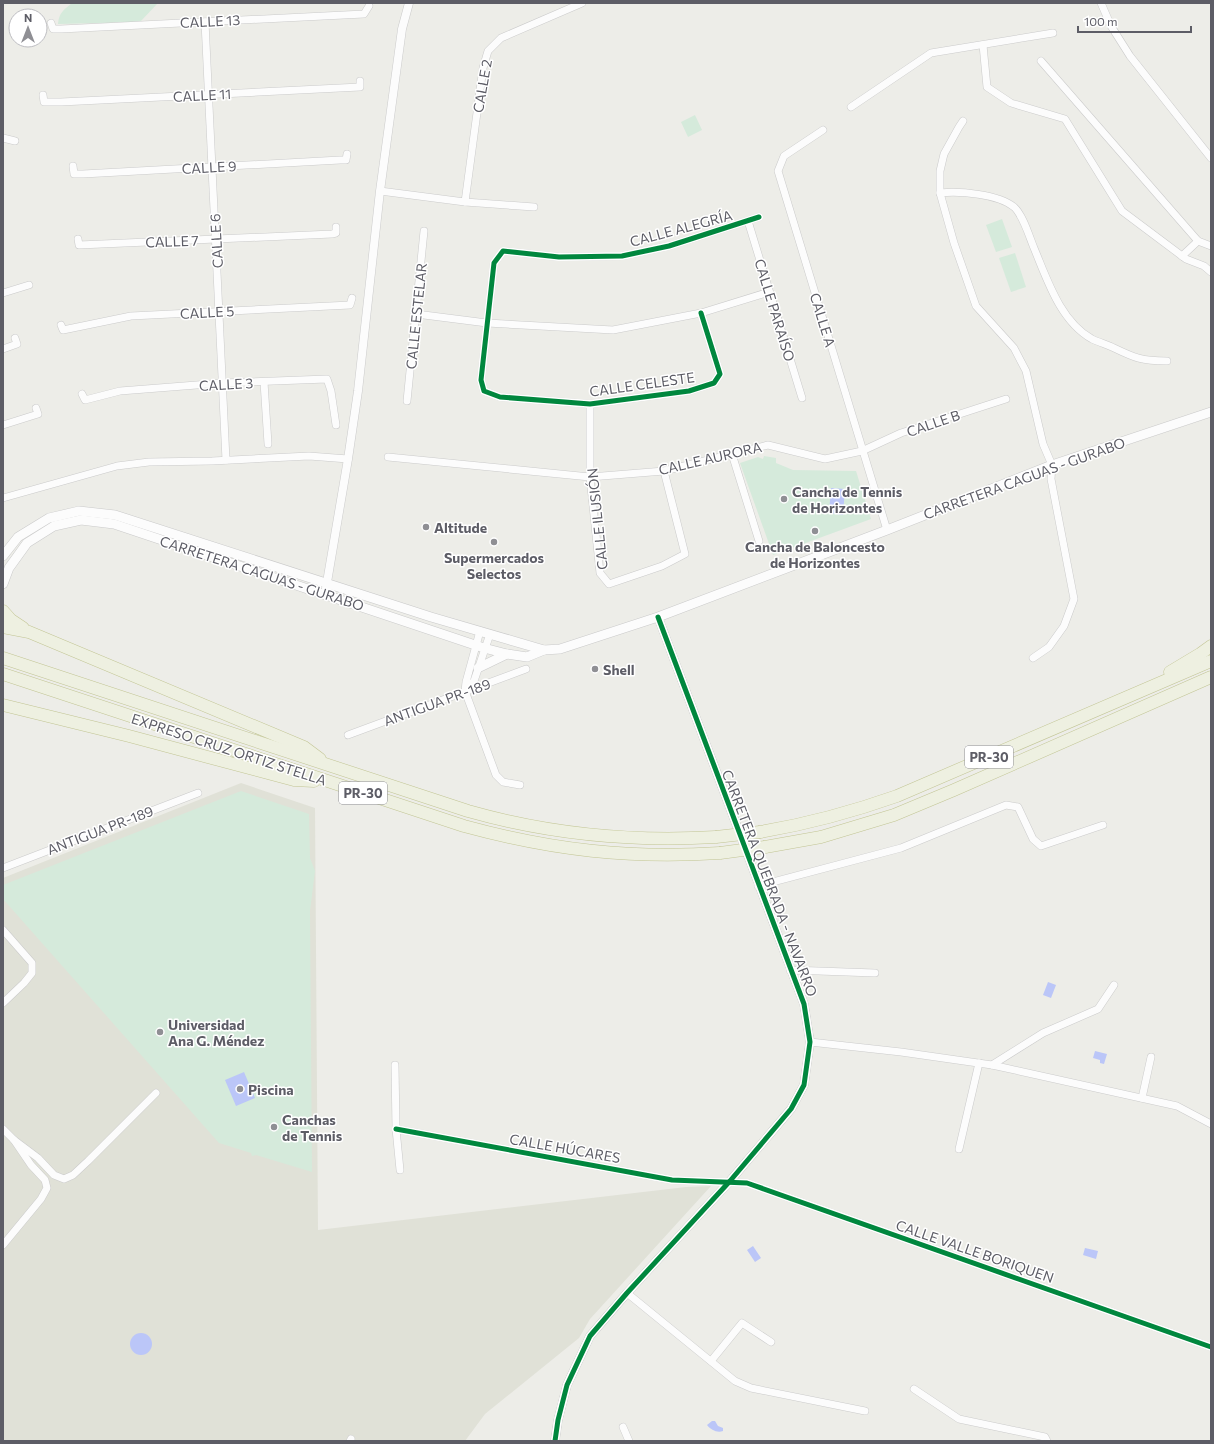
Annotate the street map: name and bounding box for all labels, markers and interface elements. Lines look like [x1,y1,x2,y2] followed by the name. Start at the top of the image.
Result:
[8,8,48,48] north arrow
[1078,8,1191,34] scale bar
[24,11,32,24] text: N
[179,11,241,31] street label: CALLE 13
[1084,14,1118,28] text: 100 m
[469,58,495,114] street label: CALLE 2
[172,85,232,105] street label: CALLE 11
[181,157,237,177] street label: CALLE 9
[628,206,734,250] street label: CALLE ALEGRÍA
[206,213,226,269] street label: CALLE 6
[145,232,199,250] street label: CALLE 7
[751,257,799,363] street label: CALLE PARAÍSO
[402,262,430,370] street label: CALLE ESTELAR
[807,291,839,350] street label: CALLE A
[179,302,235,322] street label: CALLE 5
[588,368,696,400] street label: CALLE CELESTE
[198,374,254,394] street label: CALLE 3
[904,406,962,440] street label: CALLE B
[921,434,1127,522] street label: CARRETERA CAGUAS - GURABO
[657,438,764,478] street label: CALLE AURORA
[583,467,611,571] street label: CALLE ILUSIÓN
[792,483,903,516] place label: Cancha de Tennis de Horizontes
[779,494,789,504] marker: Cancha de Tennis de Horizontes
[434,519,487,536] place label: Altitude
[421,522,431,532] marker: Altitude
[810,526,820,536] marker: Cancha de Baloncesto de Horizontes
[158,532,366,614] street label: CARRETERA CAGUAS - GURABO
[489,537,499,547] marker: Supermercados Selectos
[745,538,885,571] place label: Cancha de Baloncesto de Horizontes
[444,549,545,582] place label: Supermercados Selectos
[603,661,635,678] place label: Shell
[590,664,600,674] marker: Shell
[381,675,493,729] street label: ANTIGUA PR-189
[129,709,329,789] street label: EXPRESO CRUZ ORTIZ STELLA
[965,746,1013,768] road number: PR-30
[719,767,821,999] street label: CARRETERA QUEBRADA - NAVARRO
[339,782,387,804] road number: PR-30
[44,802,156,858] street label: ANTIGUA PR-189
[168,1016,264,1049] place label: Universidad Ana G. Méndez
[155,1027,165,1037] marker: Universidad Ana G. Méndez
[248,1081,294,1098] place label: Piscina
[235,1084,245,1094] marker: Piscina
[282,1111,343,1144] place label: Canchas de Tennis
[269,1122,279,1132] marker: Canchas de Tennis
[508,1130,622,1166] street label: CALLE HÚCARES
[894,1216,1056,1286] street label: CALLE VALLE BORIQUEN

